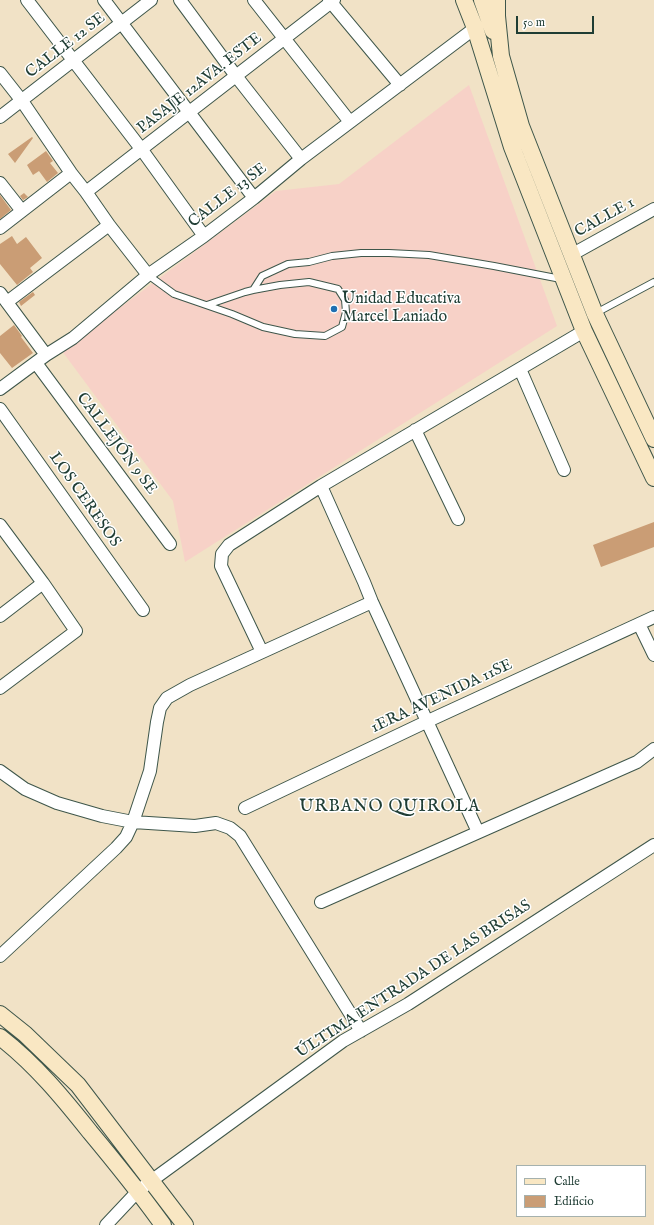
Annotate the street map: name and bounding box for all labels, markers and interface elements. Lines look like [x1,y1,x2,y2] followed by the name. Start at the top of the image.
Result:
[518,8,596,34] scale bar
[22,9,110,83] street label: CALLE 12 SE
[523,15,545,30] text: 50 m
[134,29,266,139] street label: PASAJE 12AVA. ESTE
[185,159,271,233] street label: CALLE 13 SE
[572,194,638,242] street label: CALLE 1
[342,290,461,328] place label: Unidad Educativa Marcel Laniado
[329,304,339,314] marker: Unidad Educativa Marcel Laniado
[72,389,160,499] street label: CALLEJÓN 9 SE
[44,449,124,551] street label: LOS CERESOS
[368,656,516,738] street label: 1ERA AVENIDA 11SE
[299,798,481,818] district label: URBANO QUIROLA
[293,897,535,1063] street label: ÚLTIMA ENTRADA DE LAS BRISAS
[516,1165,646,1217] legend
[554,1174,580,1189] text: Calle
[554,1194,594,1209] text: Edificio

